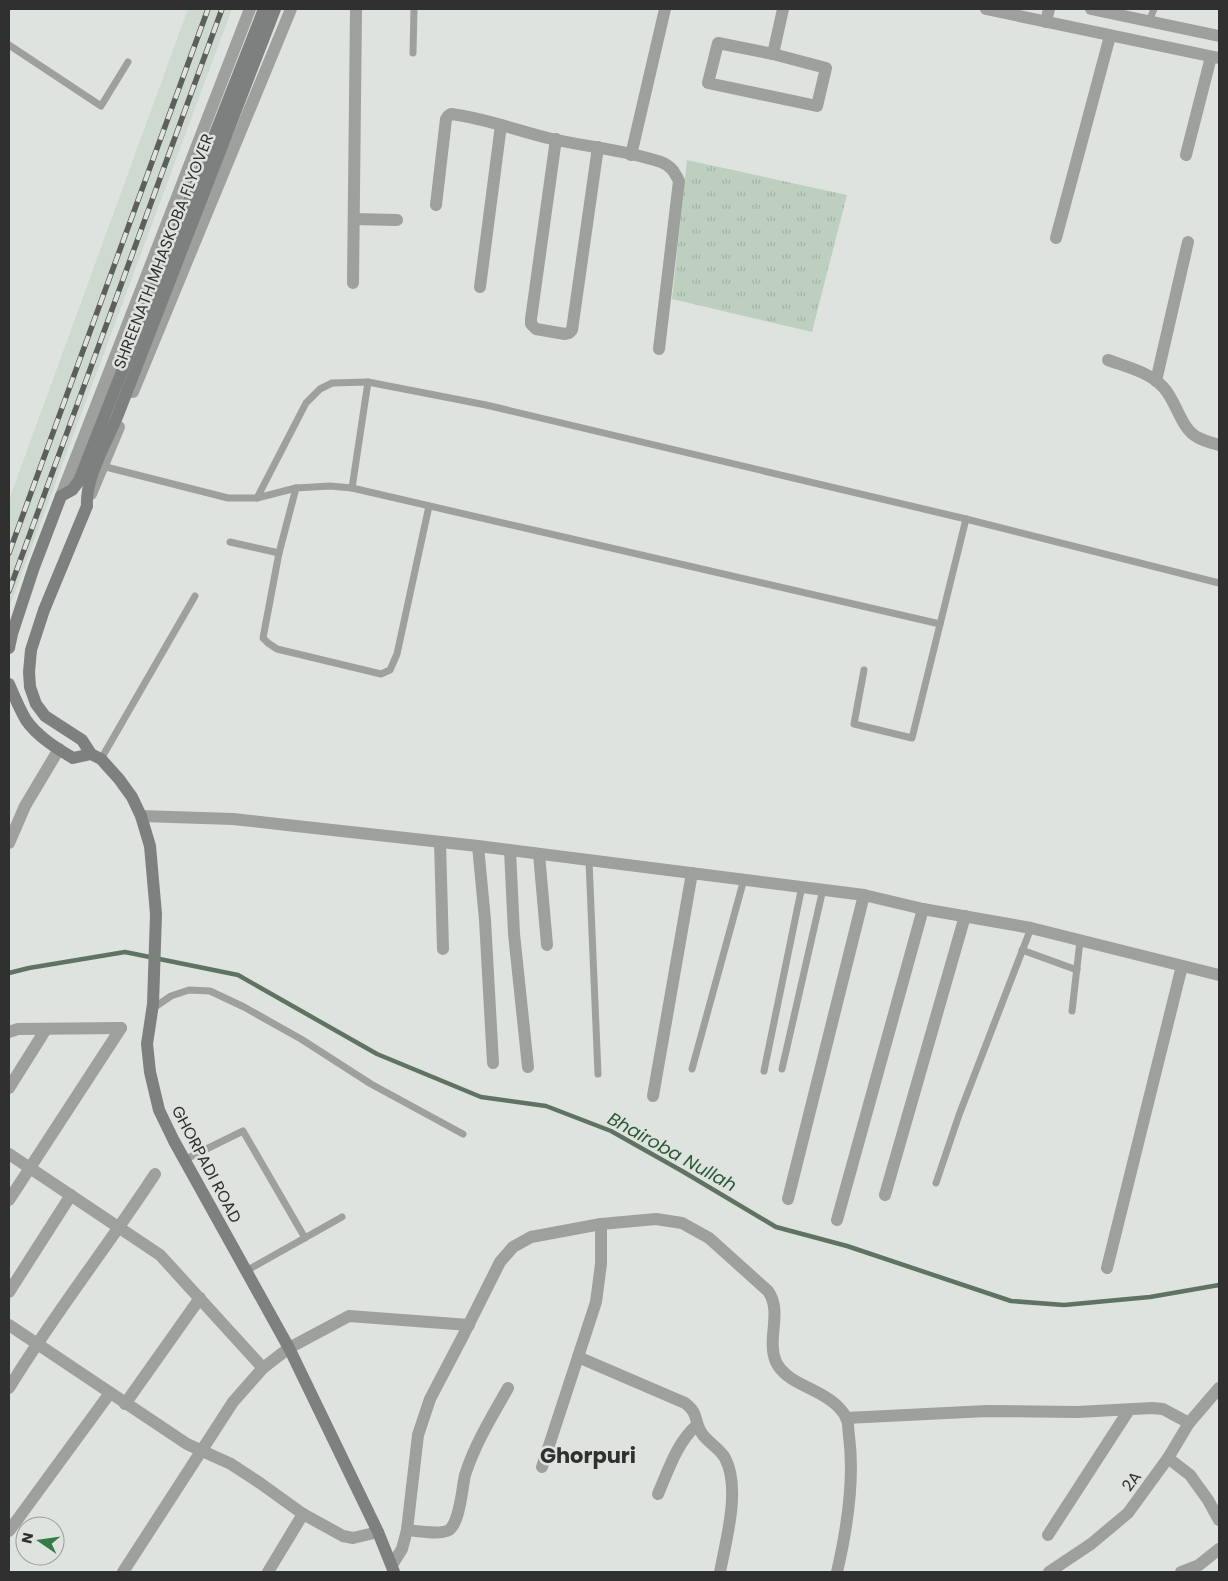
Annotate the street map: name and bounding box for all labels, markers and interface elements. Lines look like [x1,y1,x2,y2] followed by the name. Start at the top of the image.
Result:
[108,130,219,372] street label: SHREENATH MHASKOBA FLYOVER
[166,1102,247,1227] street label: GHORPADI ROAD
[603,1106,741,1197] water label: Bhairoba Nullah
[540,1441,636,1470] district label: Ghorpuri
[1116,1466,1147,1496] street label: 2A
[15,1516,65,1566] north arrow
[16,1531,38,1545] text: N

